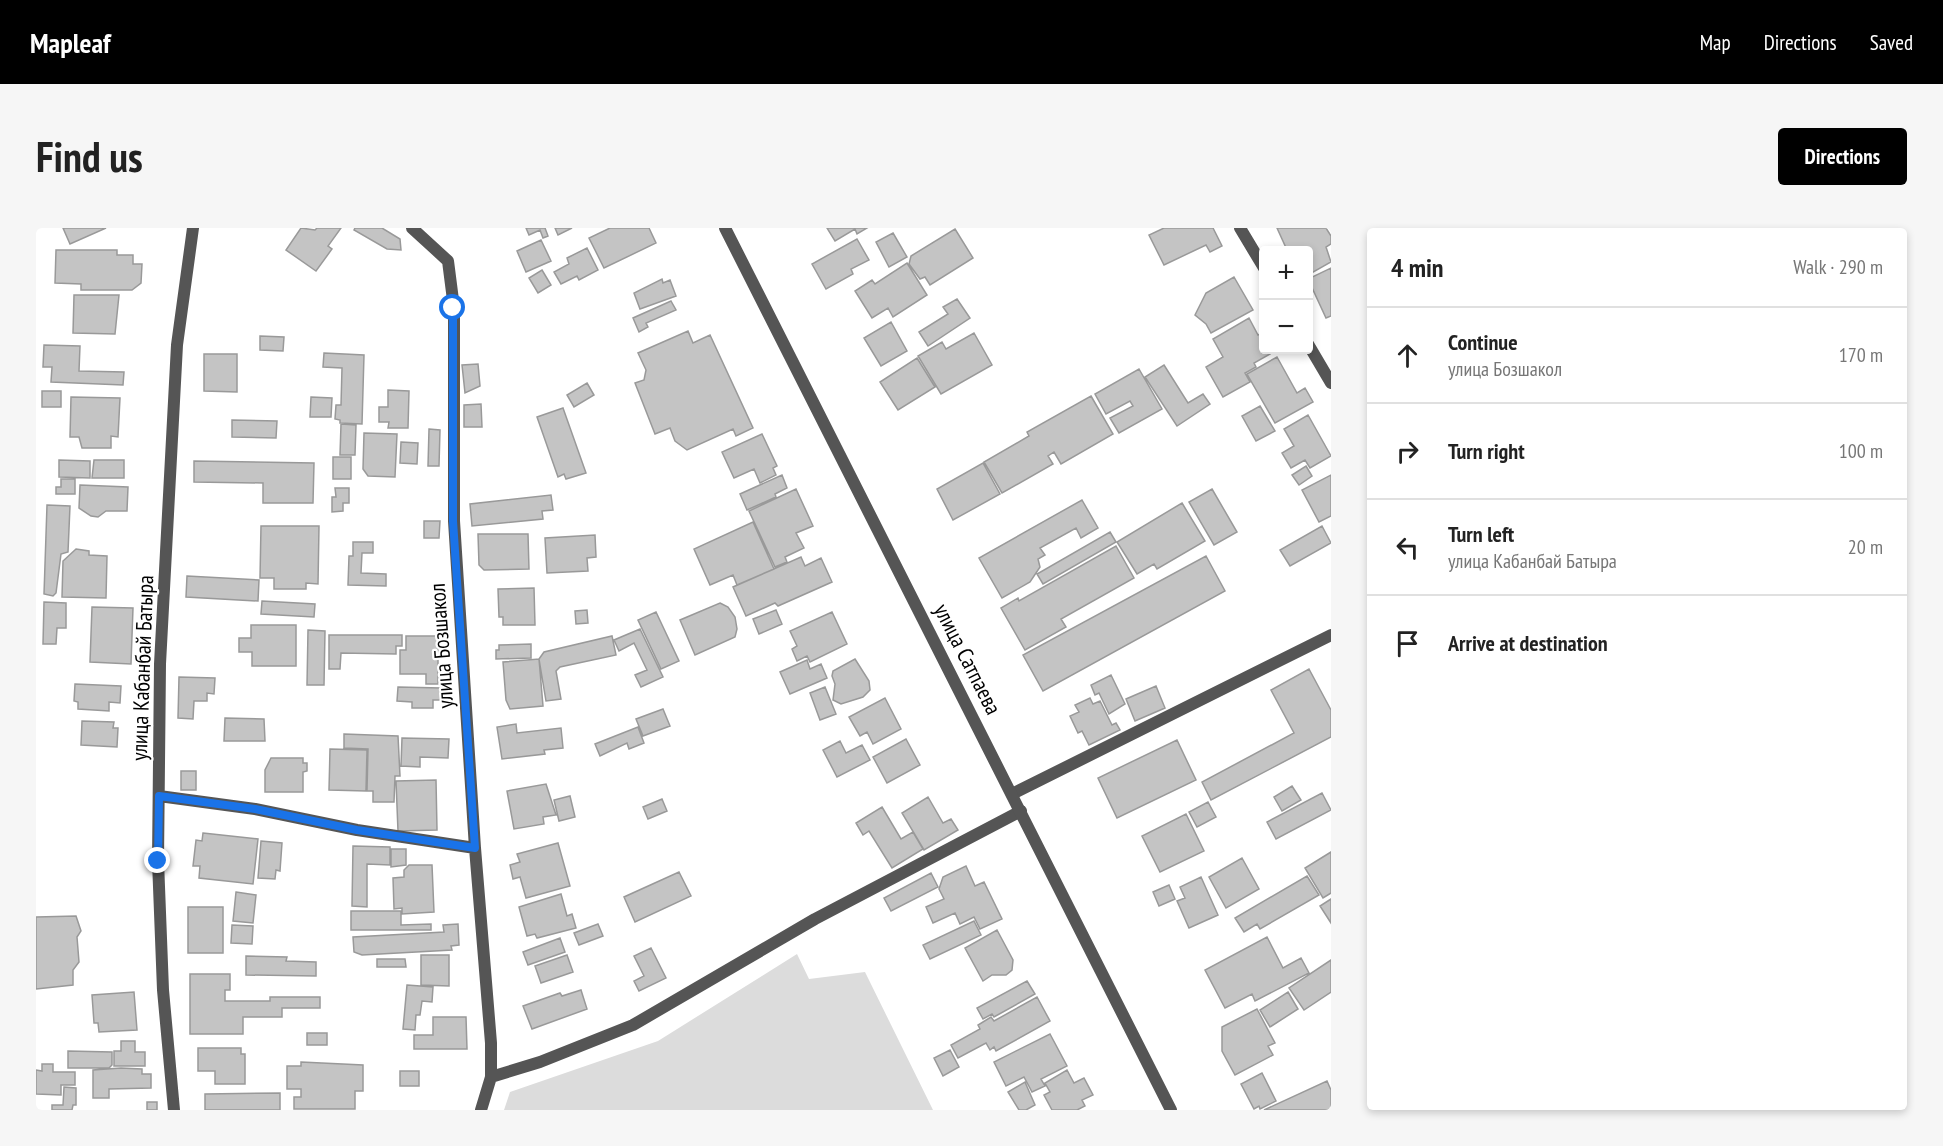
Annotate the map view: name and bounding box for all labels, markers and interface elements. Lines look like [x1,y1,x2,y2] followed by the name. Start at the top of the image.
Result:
[30,24,111,61] text: Mapleaf
[1700,29,1731,56] text: Map
[1764,29,1837,56] text: Directions
[1870,29,1913,56] text: Saved
[1778,128,1907,185] button: Directions
[36,129,143,184] text: Find us
[1259,246,1313,354] map controls
[1259,246,1313,300] button: +
[1391,251,1444,284] text: 4 min
[1793,254,1883,280] text: Walk · 290 m
[439,294,465,320] route start
[1259,300,1313,354] button: −
[1448,328,1518,356] text: Continue
[1391,339,1424,372] icon: ahead
[1839,342,1883,368] text: 170 m
[1448,356,1562,382] text: улица Бозшакол
[1391,435,1424,468] icon: right
[1448,437,1525,465] text: Turn right
[1839,438,1883,464] text: 100 m
[1448,520,1514,548] text: Turn left
[1391,531,1424,564] icon: left
[1848,534,1883,560] text: 20 m
[1448,548,1617,574] text: улица Кабанбай Батыра
[125,575,159,761] street label: улица Кабанбай Батыра
[423,582,459,710] street label: улица Бозшакол
[928,599,1008,719] street label: улица Сатпаева
[1391,627,1424,660] icon: arrive
[1448,629,1608,657] text: Arrive at destination
[144,847,170,873] route end

